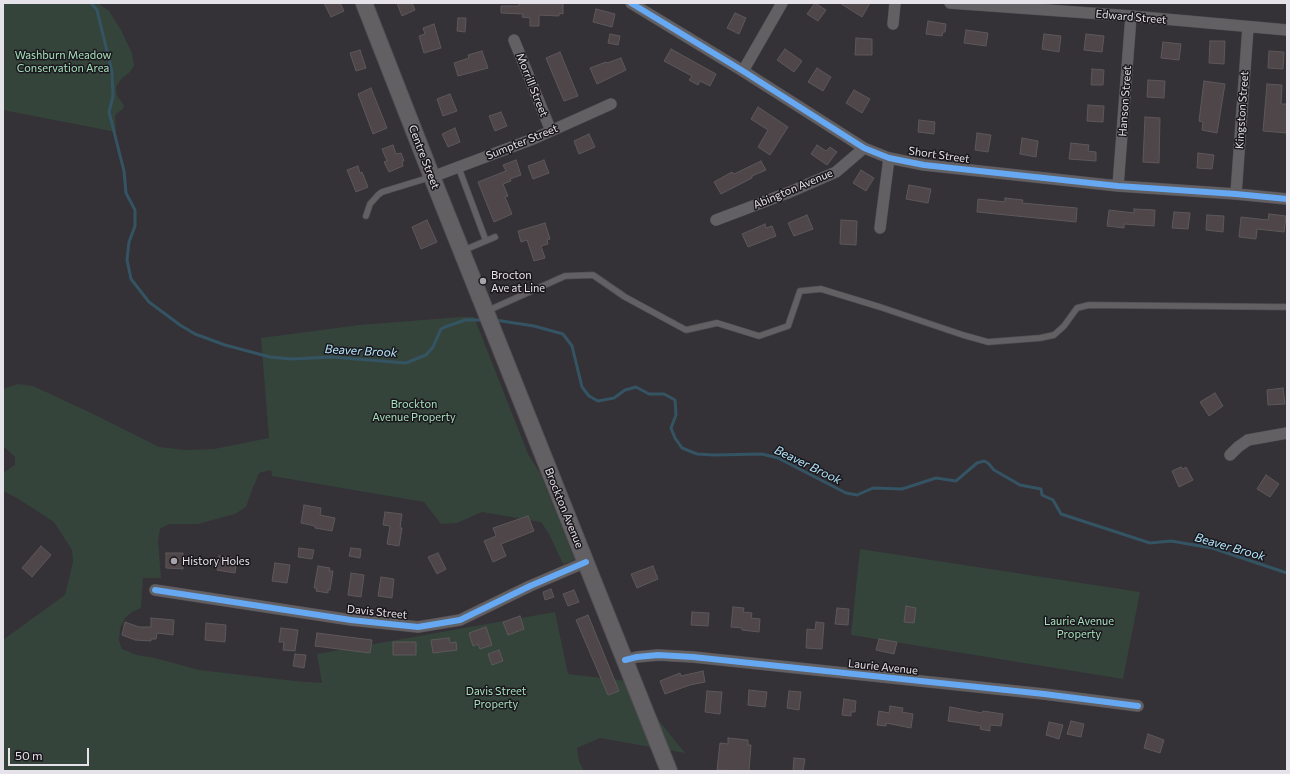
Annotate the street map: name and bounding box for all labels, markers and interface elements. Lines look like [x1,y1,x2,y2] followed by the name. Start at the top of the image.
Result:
[1095,7,1167,27] street label: Edward Street
[15,48,111,74] park label: Washburn Meadow Conservation Area
[513,51,551,119] street label: Morrill Street
[1116,65,1134,137] street label: Hanson Street
[1233,71,1251,149] street label: Kingston Street
[484,122,560,162] street label: Sumpter Street
[406,123,442,191] street label: Centre Street
[908,144,970,166] street label: Short Street
[751,166,835,212] street label: Abington Avenue
[491,268,545,294] place label: Brocton Ave at Line
[478,276,488,286] marker: Brocton Ave at Line
[324,342,398,360] water label: Beaver Brook
[372,397,456,423] park label: Brockton Avenue Property
[772,443,844,487] water label: Beaver Brook
[542,466,586,550] street label: Brockton Avenue
[1193,530,1267,564] water label: Beaver Brook
[182,554,250,568] place label: History Holes
[169,556,179,566] marker: History Holes
[346,602,408,622] street label: Davis Street
[1044,614,1114,640] park label: Laurie Avenue Property
[848,657,918,677] street label: Laurie Avenue
[466,684,526,710] park label: Davis Street Property
[10,740,91,766] scale bar
[15,748,43,762] text: 50 m

